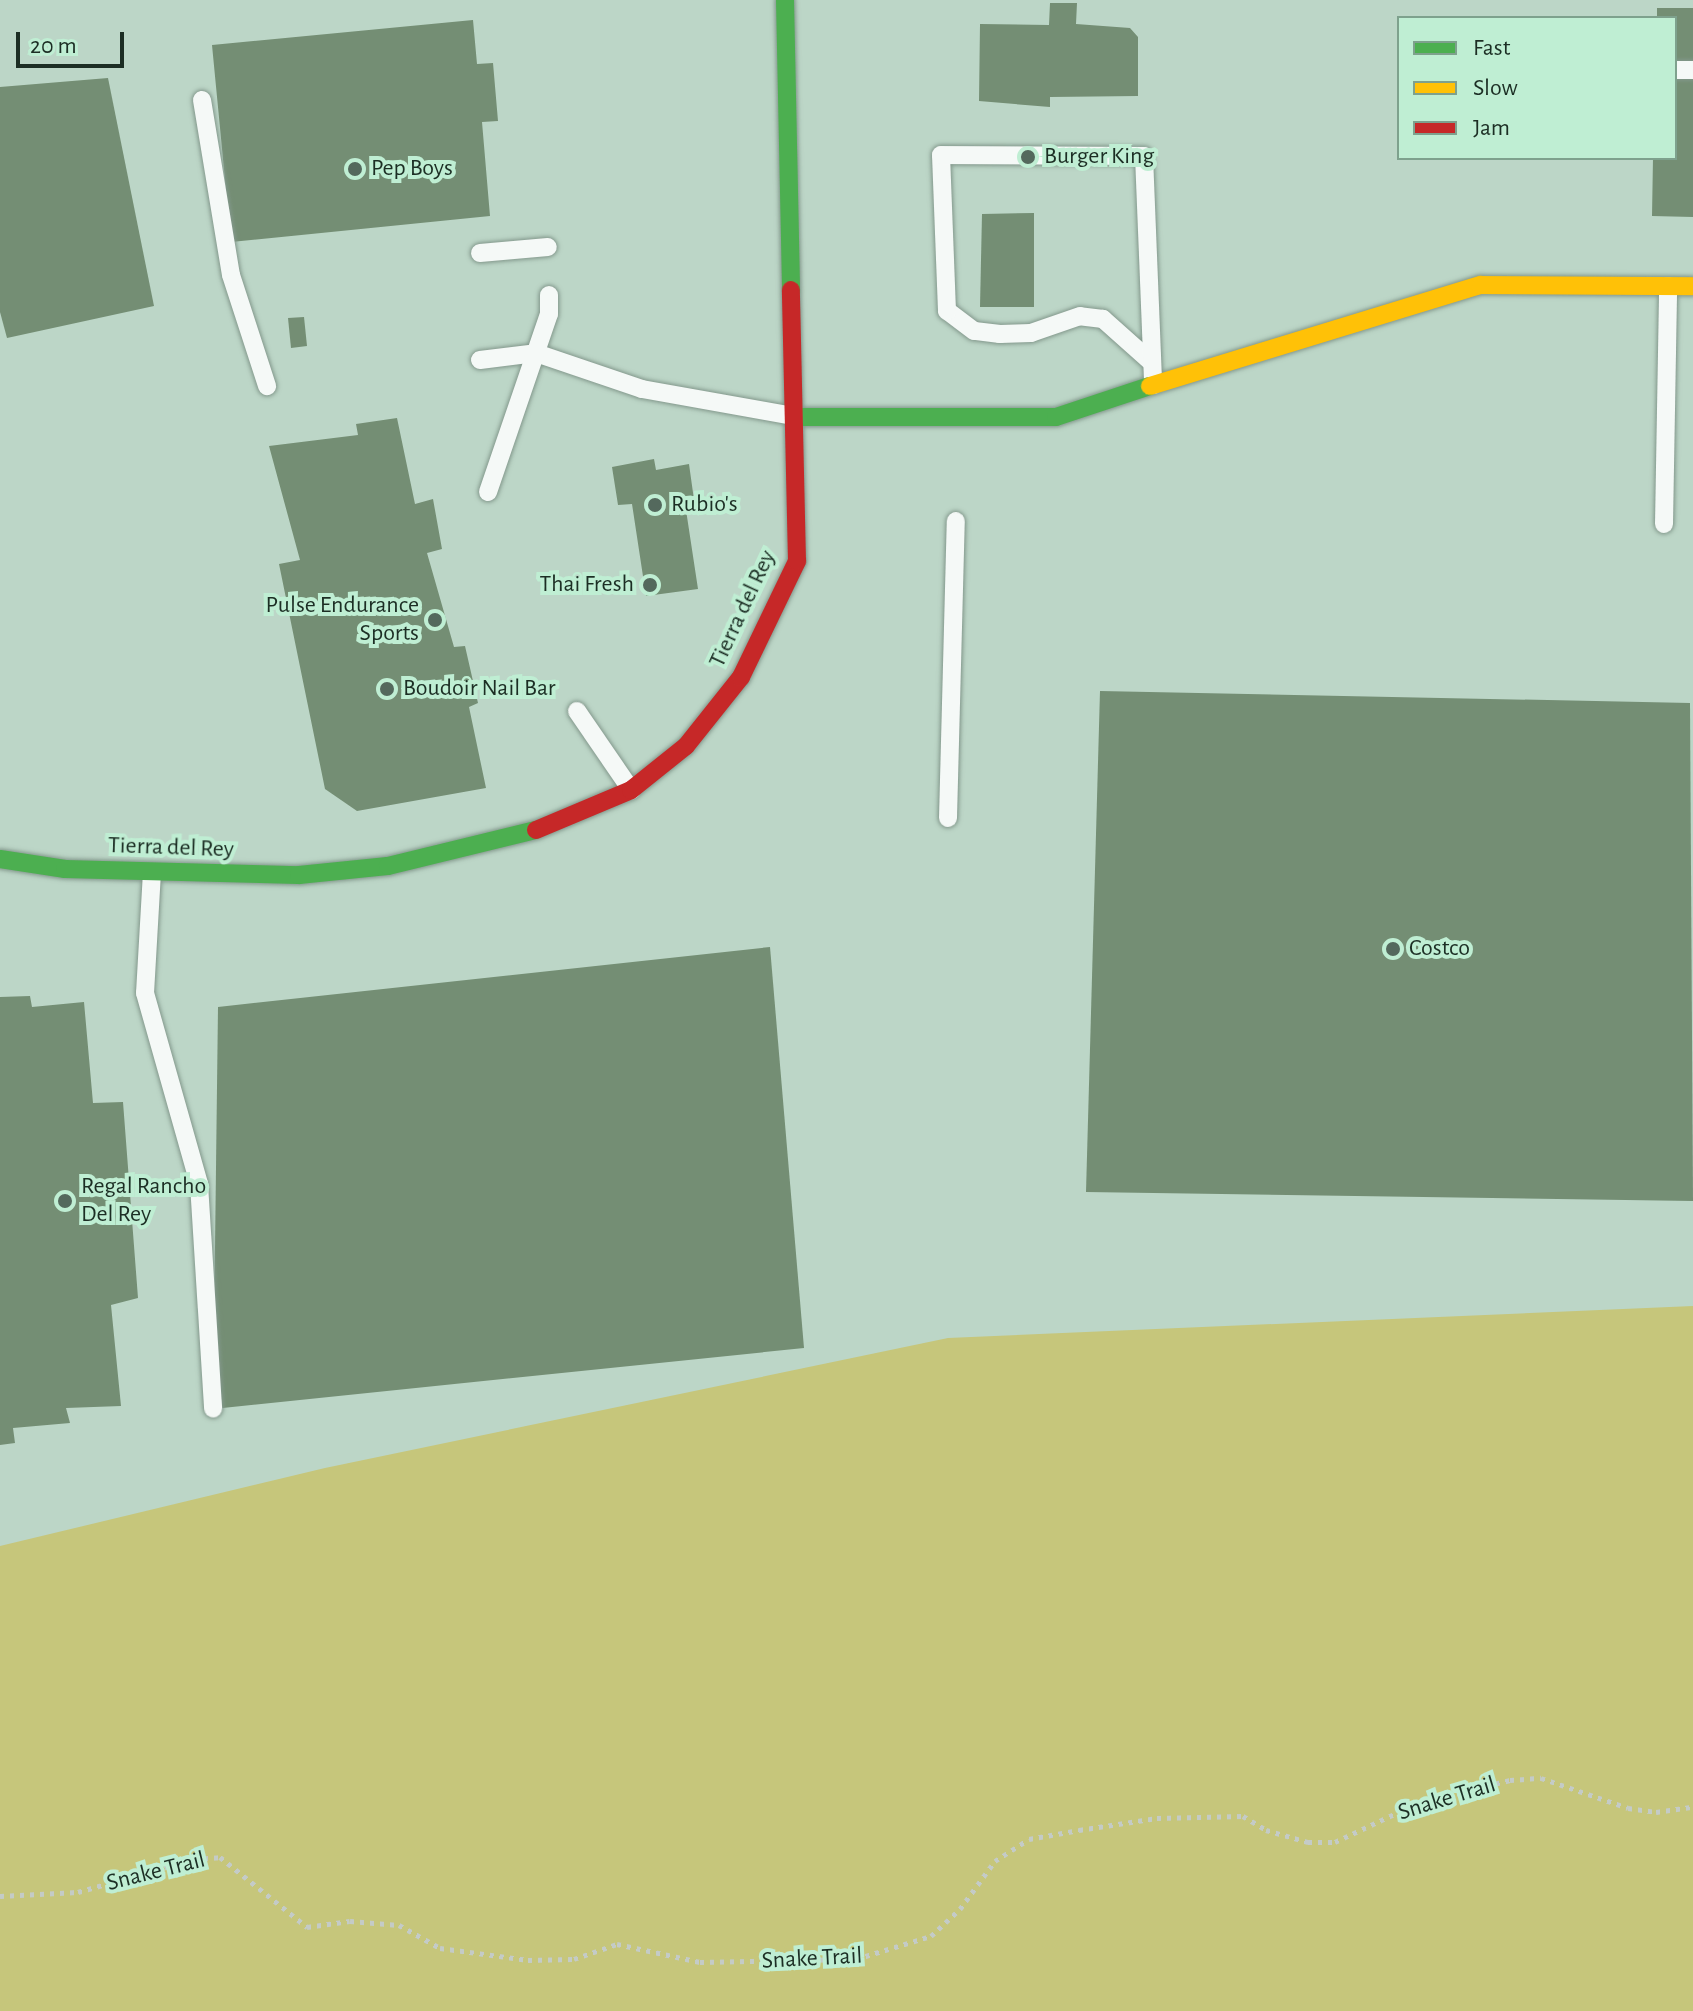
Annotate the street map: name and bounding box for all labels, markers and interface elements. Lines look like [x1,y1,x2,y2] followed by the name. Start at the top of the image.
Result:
[20,16,128,66] scale bar
[1397,16,1677,160] legend
[30,34,77,58] text: 20 m
[1473,36,1510,60] text: Fast
[1473,76,1518,100] text: Slow
[1473,116,1510,140] text: Jam
[1044,143,1154,171] place label: Burger King
[1019,148,1037,166] marker: Burger King
[371,155,453,183] place label: Pep Boys
[346,160,364,178] marker: Pep Boys
[671,491,738,519] place label: Rubio's
[646,496,664,514] marker: Rubio's
[703,546,783,672] street label: Tierra del Rey
[539,571,634,599] place label: Thai Fresh
[641,576,659,594] marker: Thai Fresh
[266,592,419,648] place label: Pulse Endurance Sports
[426,611,444,629] marker: Pulse Endurance Sports
[403,675,556,703] place label: Boudoir Nail Bar
[378,680,396,698] marker: Boudoir Nail Bar
[107,831,235,865] street label: Tierra del Rey
[1409,935,1470,963] place label: Costco
[1384,940,1402,958] marker: Costco
[81,1173,206,1229] place label: Regal Rancho Del Rey
[56,1192,74,1210] marker: Regal Rancho Del Rey
[1395,1771,1499,1827] street label: Snake Trail
[104,1846,208,1898] street label: Snake Trail
[761,1942,863,1976] street label: Snake Trail

